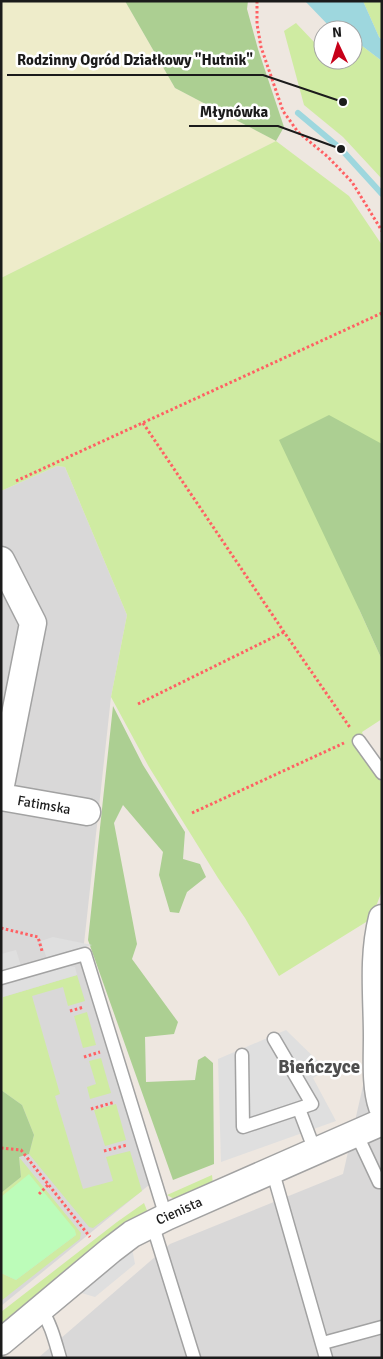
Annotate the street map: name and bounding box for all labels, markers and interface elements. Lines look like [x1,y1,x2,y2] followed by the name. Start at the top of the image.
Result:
[313,20,363,70] north arrow
[332,24,343,41] text: N
[7,45,263,75] callout: Rodzinny Ogród Działkowy "Hutnik"
[17,51,253,69] text: Rodzinny Ogród Działkowy "Hutnik"
[189,96,278,126] callout: Młynówka
[200,103,269,121] text: Młynówka
[16,792,72,818] street label: Fatimska
[278,1055,360,1079] district label: Bieńczyce
[153,1193,205,1229] street label: Cienista

